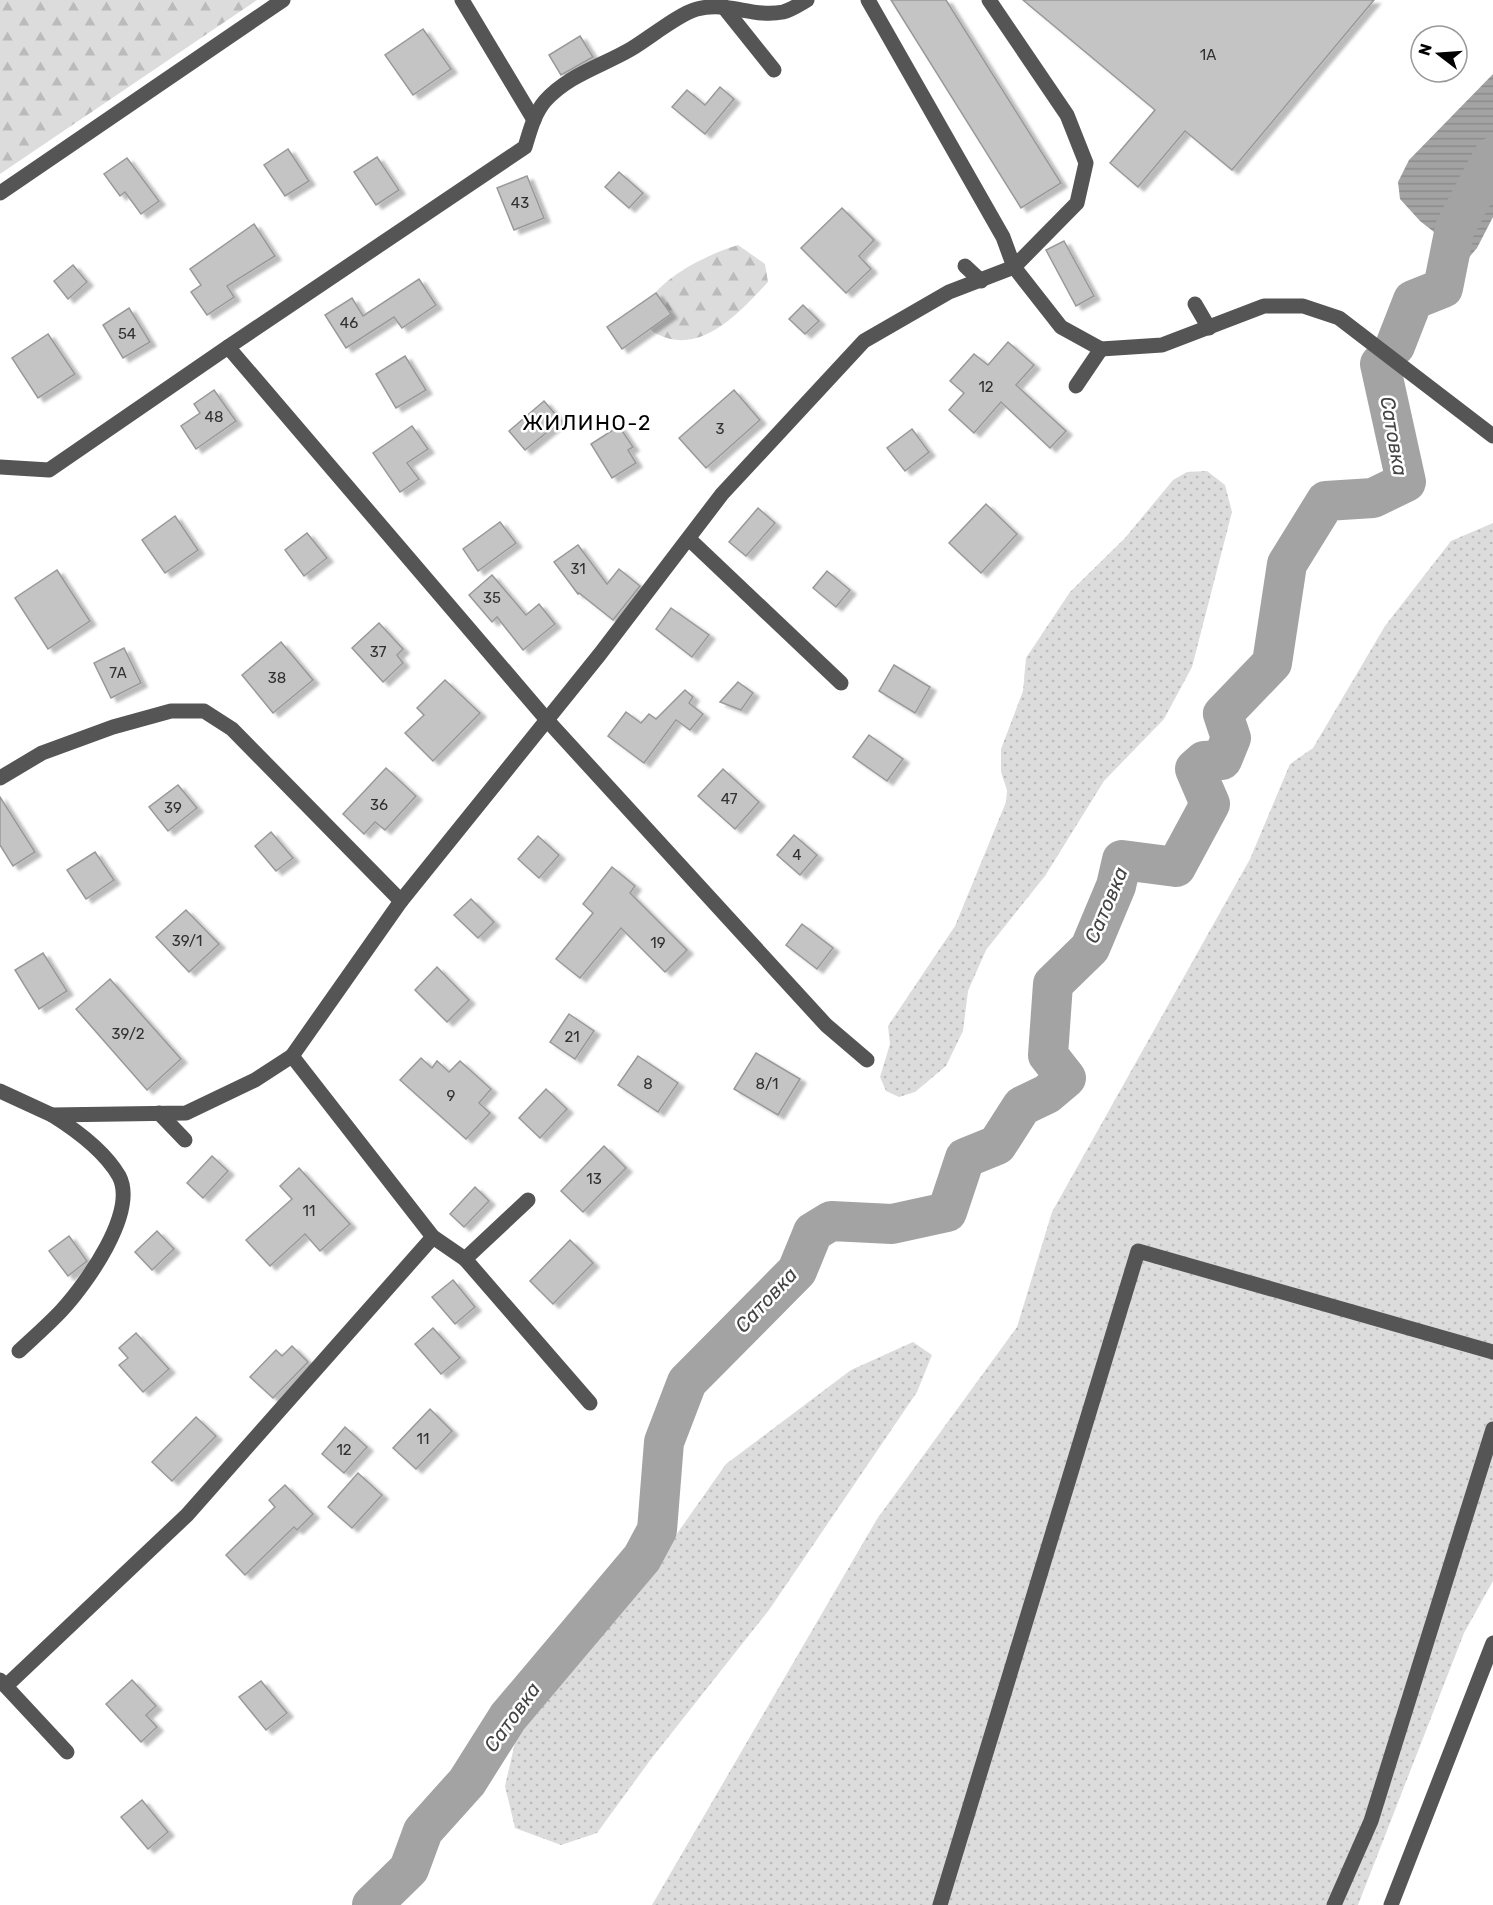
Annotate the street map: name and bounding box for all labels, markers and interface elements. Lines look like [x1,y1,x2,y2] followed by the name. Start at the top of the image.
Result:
[1409,24,1469,84] north arrow
[1414,41,1436,58] text: N
[1200,46,1216,64] house number: 1А
[511,194,529,212] house number: 43
[340,314,358,332] house number: 46
[118,325,136,343] house number: 54
[978,378,994,396] house number: 12
[1375,394,1413,478] water label: Сатовка
[205,408,223,426] house number: 48
[522,410,652,435] district label: ЖИЛИНО-2
[715,420,725,438] house number: 3
[570,560,586,578] house number: 31
[483,589,501,607] house number: 35
[370,643,387,661] house number: 37
[109,664,127,682] house number: 7А
[268,669,286,687] house number: 38
[721,790,738,808] house number: 47
[370,796,388,814] house number: 36
[164,799,182,817] house number: 39
[792,846,802,864] house number: 4
[1079,863,1133,947] water label: Сатовка
[172,932,202,950] house number: 39/1
[650,934,666,952] house number: 19
[112,1025,145,1043] house number: 39/2
[564,1028,580,1046] house number: 21
[643,1075,653,1093] house number: 8
[755,1075,779,1093] house number: 8/1
[447,1087,456,1105] house number: 9
[586,1170,602,1188] house number: 13
[303,1202,315,1220] house number: 11
[730,1262,802,1338] water label: Сатовка
[417,1430,429,1448] house number: 11
[336,1441,352,1459] house number: 12
[479,1677,545,1756] water label: Сатовка

